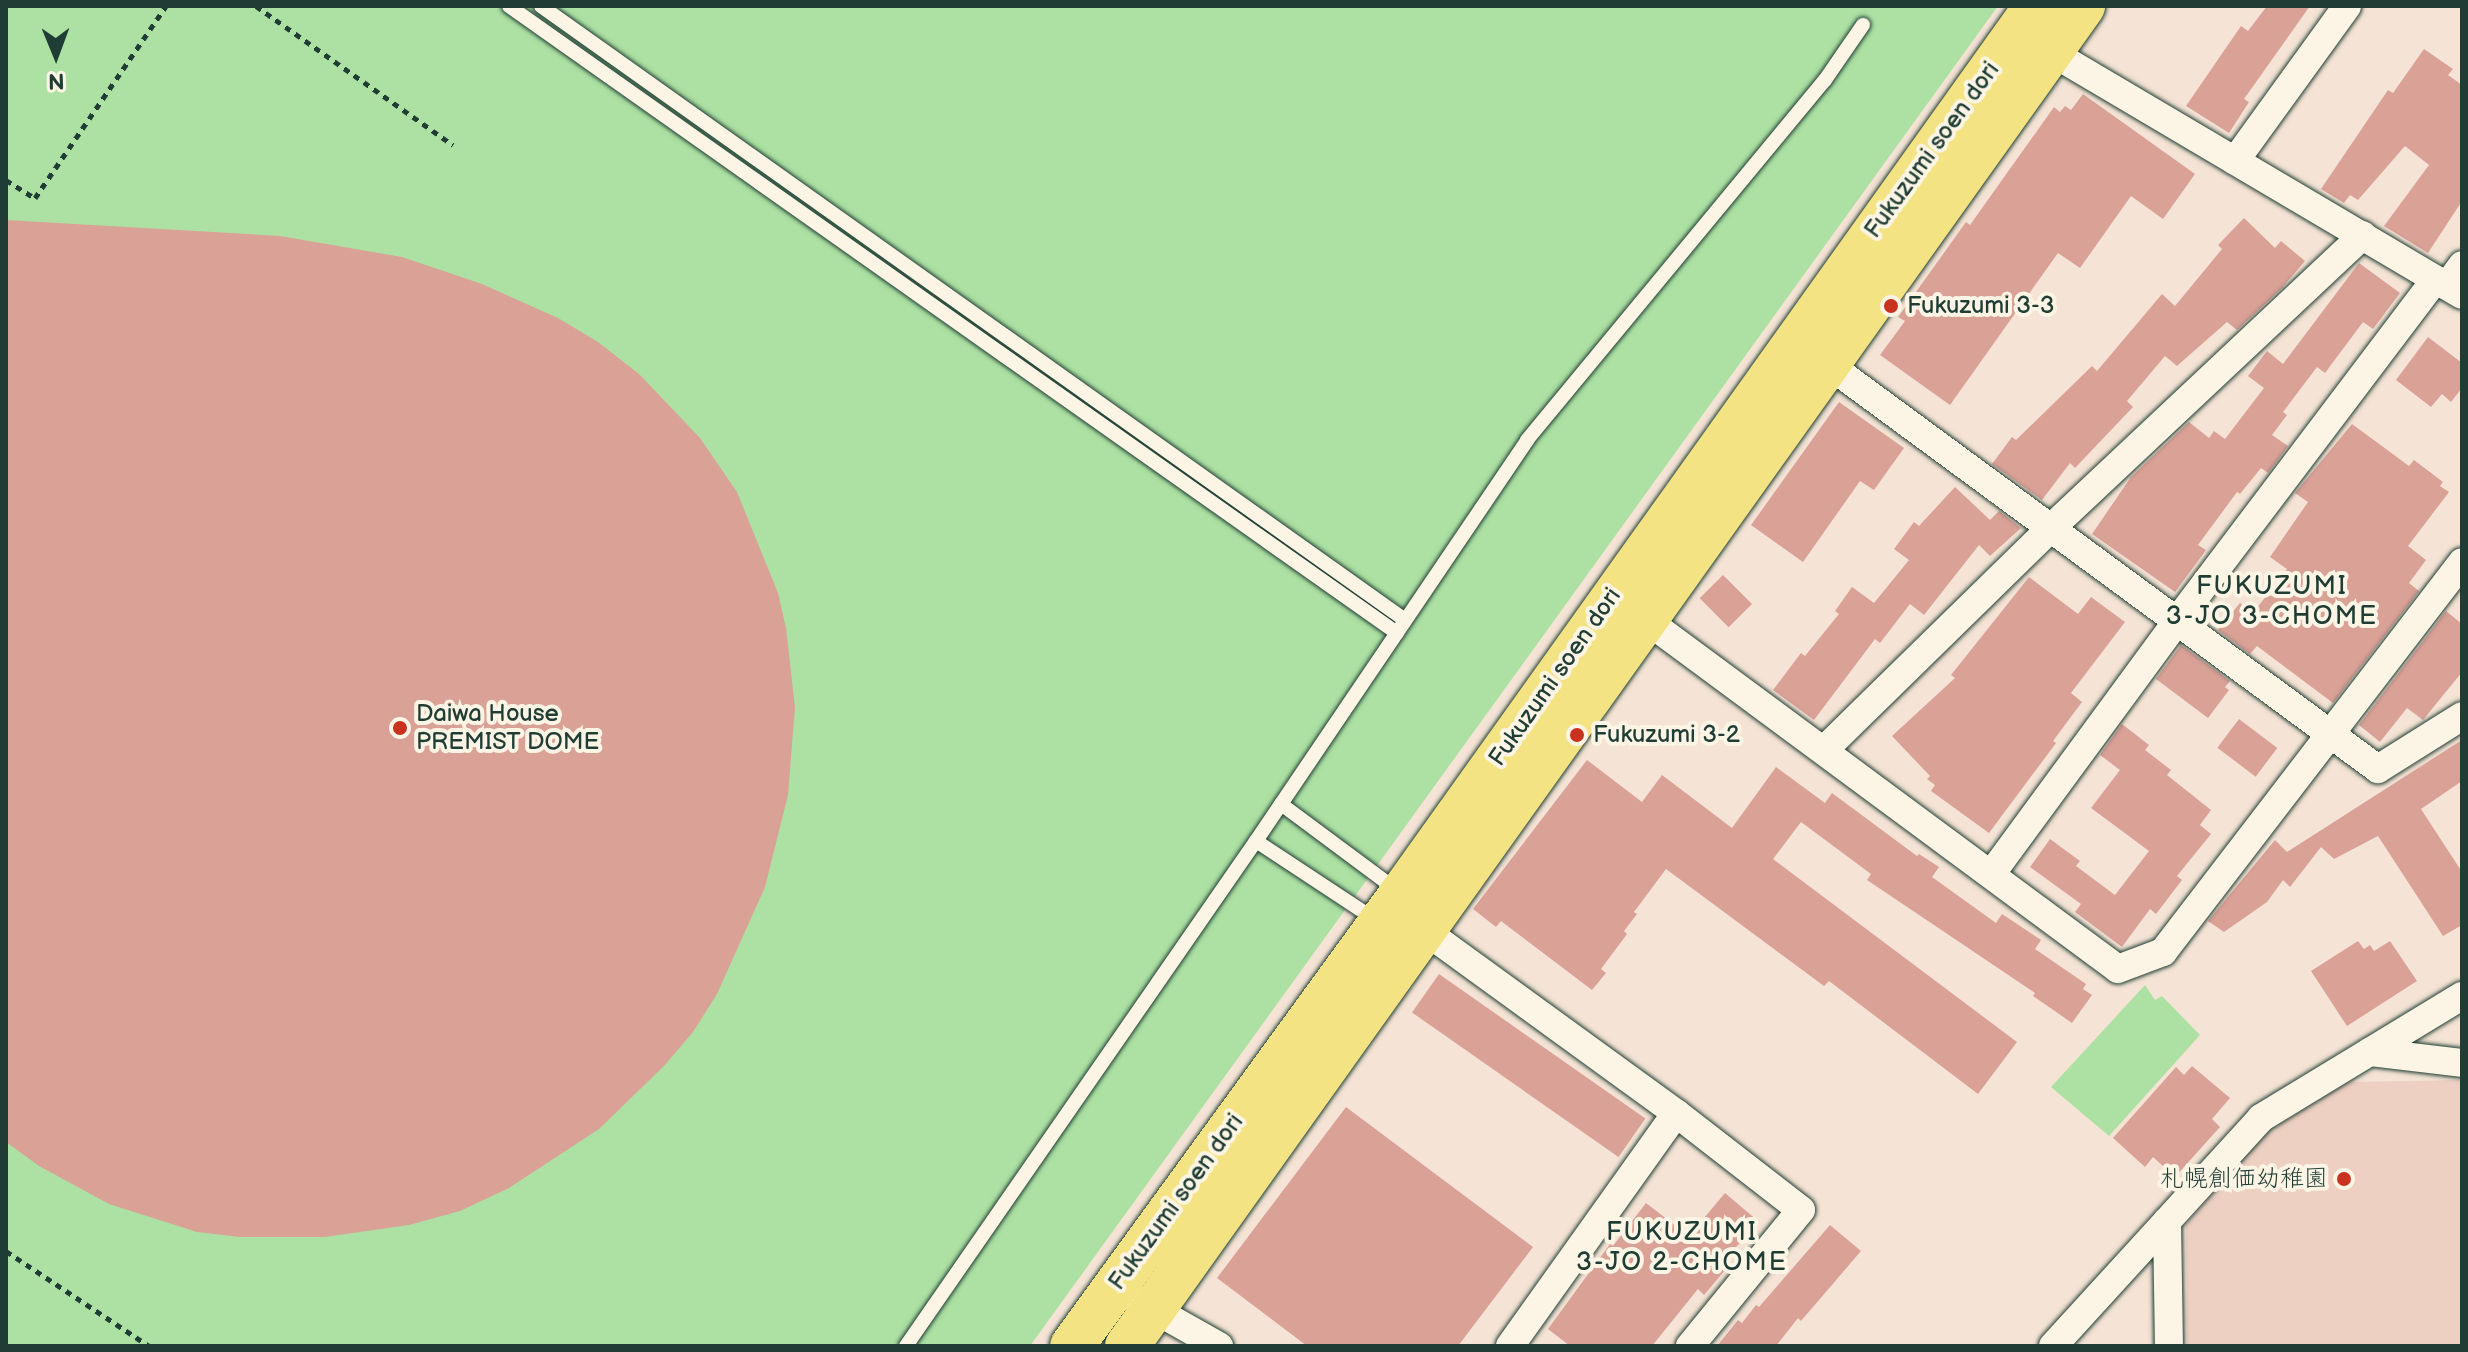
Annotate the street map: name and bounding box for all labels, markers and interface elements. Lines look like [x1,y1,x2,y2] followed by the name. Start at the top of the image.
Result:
[16,16,96,96] north arrow
[1858,56,2006,244] street label: Fukuzumi soen dori
[48,67,65,94] text: N
[1907,292,2055,320] place label: Fukuzumi 3-3
[1882,297,1900,315] marker: Fukuzumi 3-3
[2166,571,2378,632] district label: FUKUZUMI 3-JO 3-CHOME
[1483,582,1627,772] street label: Fukuzumi soen dori
[416,700,599,756] place label: Daiwa House PREMIST DOME
[391,719,409,737] marker: Daiwa House PREMIST DOME
[1593,721,1740,749] place label: Fukuzumi 3-2
[1568,726,1586,744] marker: Fukuzumi 3-2
[1102,1108,1250,1296] street label: Fukuzumi soen dori
[2160,1165,2328,1193] place label: 札幌創価幼稚園
[2335,1170,2353,1188] marker: 札幌創価幼稚園
[1576,1217,1788,1278] district label: FUKUZUMI 3-JO 2-CHOME

